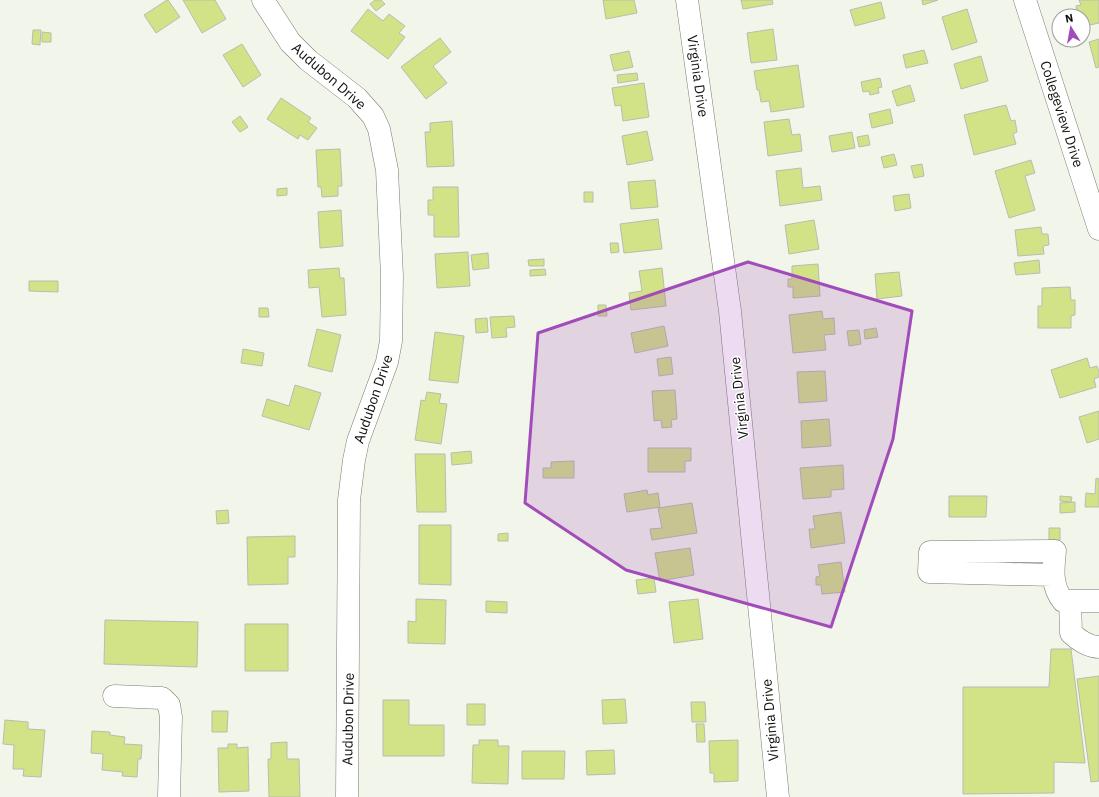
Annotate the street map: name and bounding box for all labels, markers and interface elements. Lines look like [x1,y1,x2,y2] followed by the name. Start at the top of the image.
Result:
[1051,8,1091,48] north arrow
[1064,11,1074,26] text: N
[683,34,713,118] street label: Virginia Drive
[288,39,370,113] street label: Audubon Drive
[1036,58,1088,170] street label: Collegeview Drive
[349,352,397,446] street label: Audubon Drive
[726,356,752,440] street label: Virginia Drive
[338,672,358,766] street label: Audubon Drive
[757,678,783,762] street label: Virginia Drive

